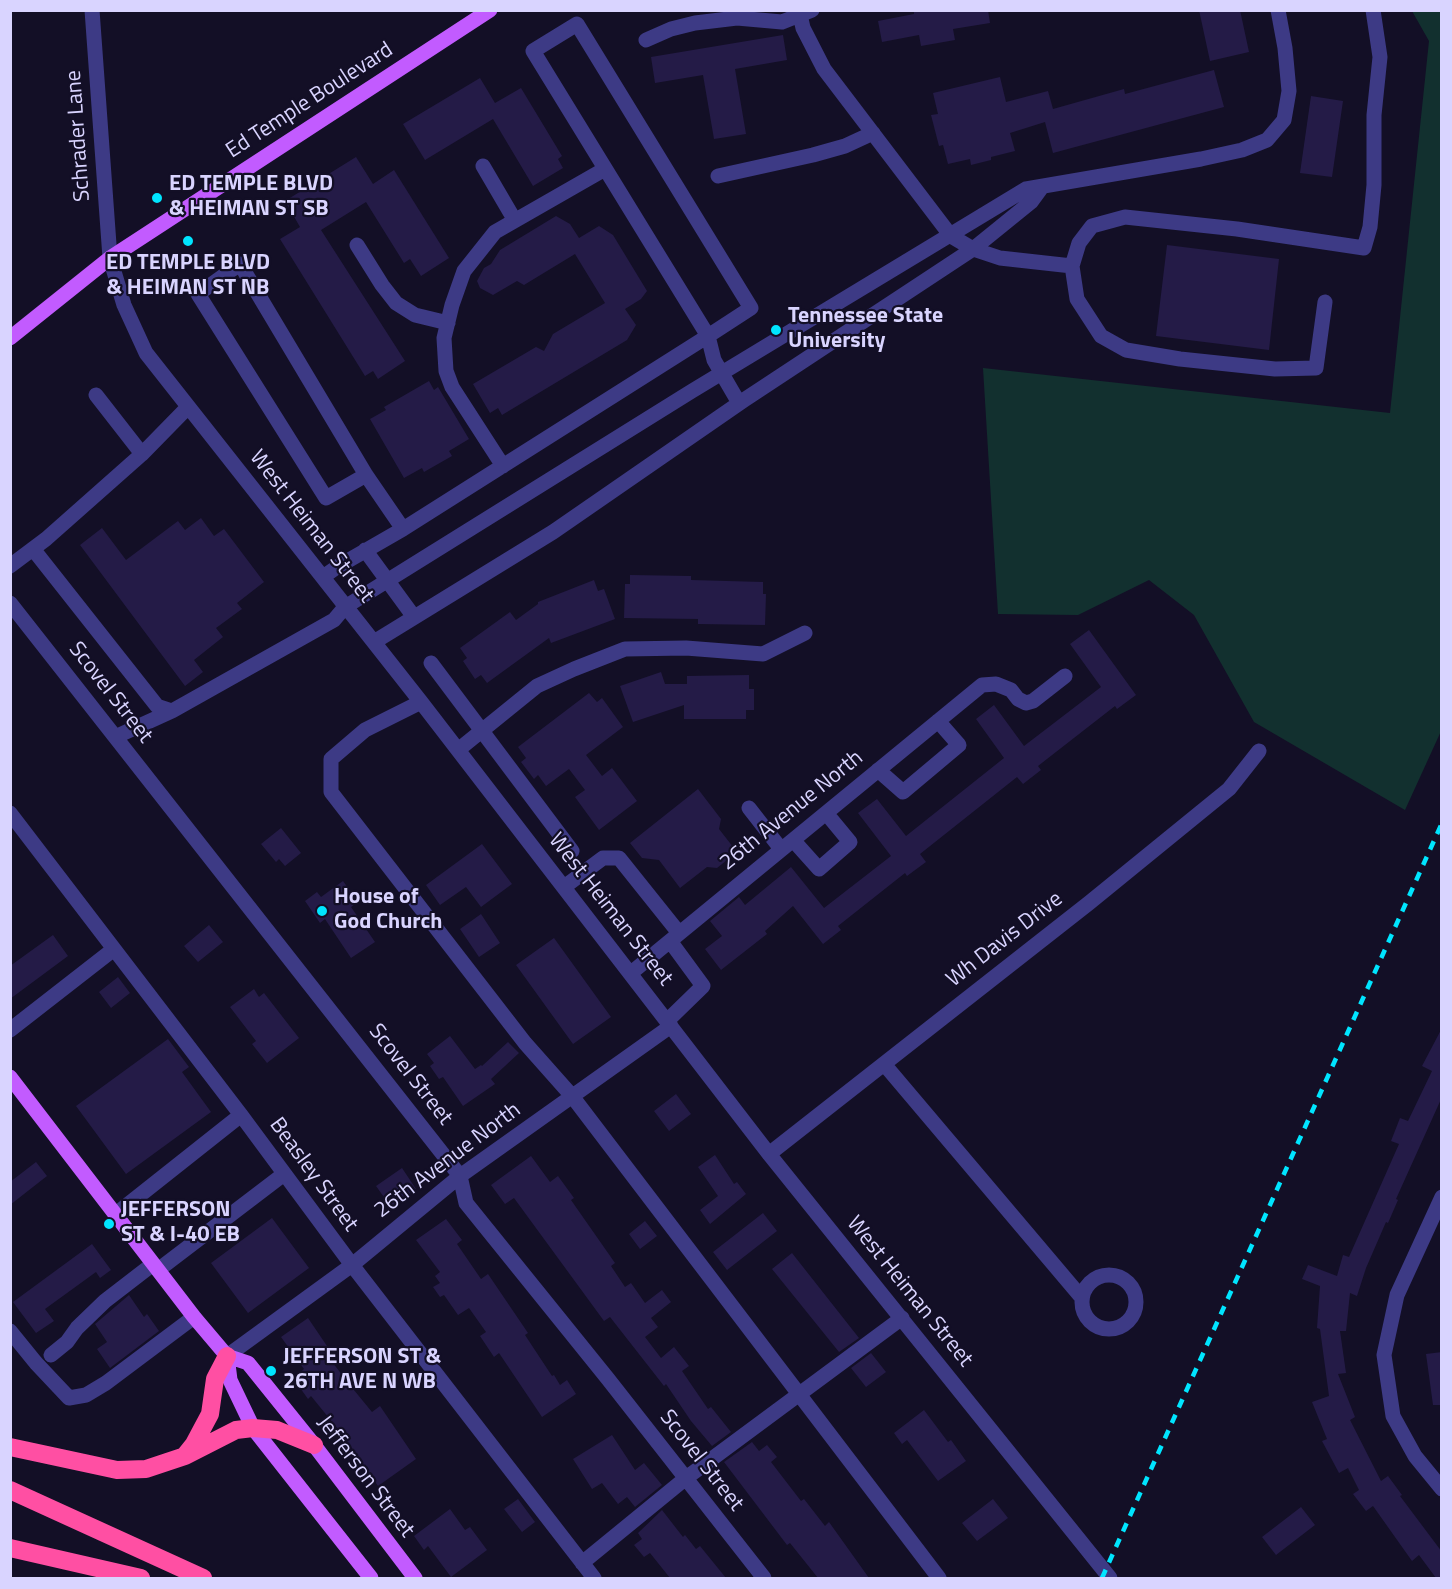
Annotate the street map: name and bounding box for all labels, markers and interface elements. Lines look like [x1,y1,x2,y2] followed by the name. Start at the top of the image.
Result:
[222,37,398,165] street label: Ed Temple Boulevard
[61,69,97,203] street label: Schrader Lane
[169,172,333,224] place label: ED TEMPLE BLVD & HEIMAN ST SB
[150,191,164,205] marker: ED TEMPLE BLVD & HEIMAN ST SB
[181,234,195,248] marker: ED TEMPLE BLVD & HEIMAN ST NB
[106,251,270,302] place label: ED TEMPLE BLVD & HEIMAN ST NB
[788,304,943,356] place label: Tennessee State University
[769,323,783,337] marker: Tennessee State University
[243,445,379,609] street label: West Heiman Street
[62,637,158,749] street label: Scovel Street
[715,745,869,877] street label: 26th Avenue North
[542,828,678,992] street label: West Heiman Street
[334,885,443,936] place label: House of God Church
[942,887,1068,993] street label: Wh Davis Drive
[315,904,329,918] marker: House of God Church
[362,1019,458,1131] street label: Scovel Street
[370,1097,526,1225] street label: 26th Avenue North
[263,1113,363,1237] street label: Beasley Street
[121,1198,240,1250] place label: JEFFERSON ST & I-40 EB
[840,1211,978,1373] street label: West Heiman Street
[102,1217,116,1231] marker: JEFFERSON ST & I-40 EB
[283,1345,441,1396] place label: JEFFERSON ST & 26TH AVE N WB
[264,1364,278,1378] marker: JEFFERSON ST & 26TH AVE N WB
[653,1405,749,1517] street label: Scovel Street
[311,1411,419,1543] street label: Jefferson Street

